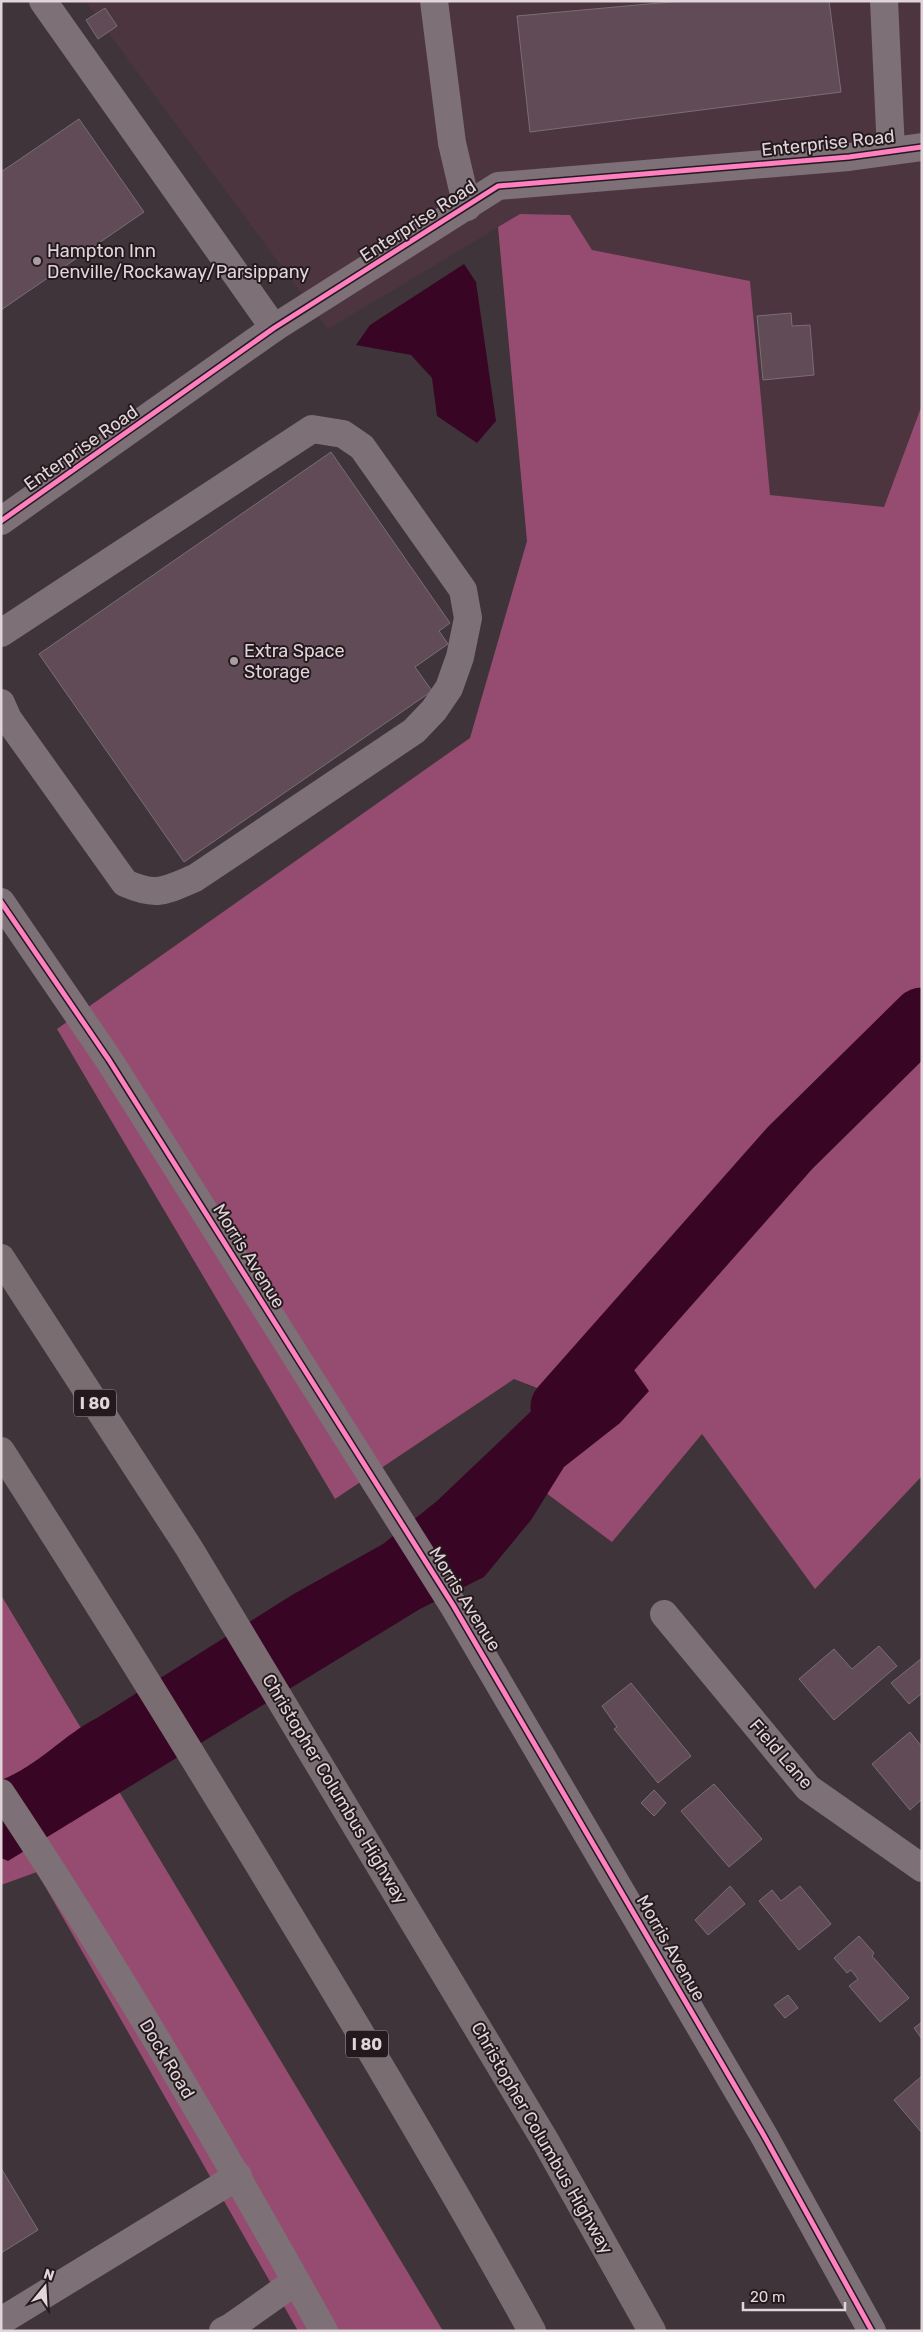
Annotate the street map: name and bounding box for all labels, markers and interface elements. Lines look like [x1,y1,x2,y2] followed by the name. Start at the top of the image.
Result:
[760,125,896,161] street label: Enterprise Road
[356,175,480,267] street label: Enterprise Road
[47,240,309,283] place label: Hampton Inn Denville/Rockaway/Parsippany
[31,255,43,267] marker: Hampton Inn Denville/Rockaway/Parsippany
[20,401,142,495] street label: Enterprise Road
[244,640,345,683] place label: Extra Space Storage
[228,655,240,667] marker: Extra Space Storage
[208,1200,290,1312] street label: Morris Avenue
[74,1390,116,1416] road number: I 80
[424,1543,506,1655] street label: Morris Avenue
[257,1670,413,1908] street label: Christopher Columbus Highway
[745,1715,817,1793] street label: Field Lane
[632,1891,710,2005] street label: Morris Avenue
[135,2015,199,2103] street label: Dock Road
[466,2018,618,2258] street label: Christopher Columbus Highway
[346,2030,388,2058] road number: I 80
[20,2262,70,2312] north arrow
[41,2265,56,2285] text: N
[743,2280,846,2312] scale bar
[750,2288,785,2306] text: 20 m

